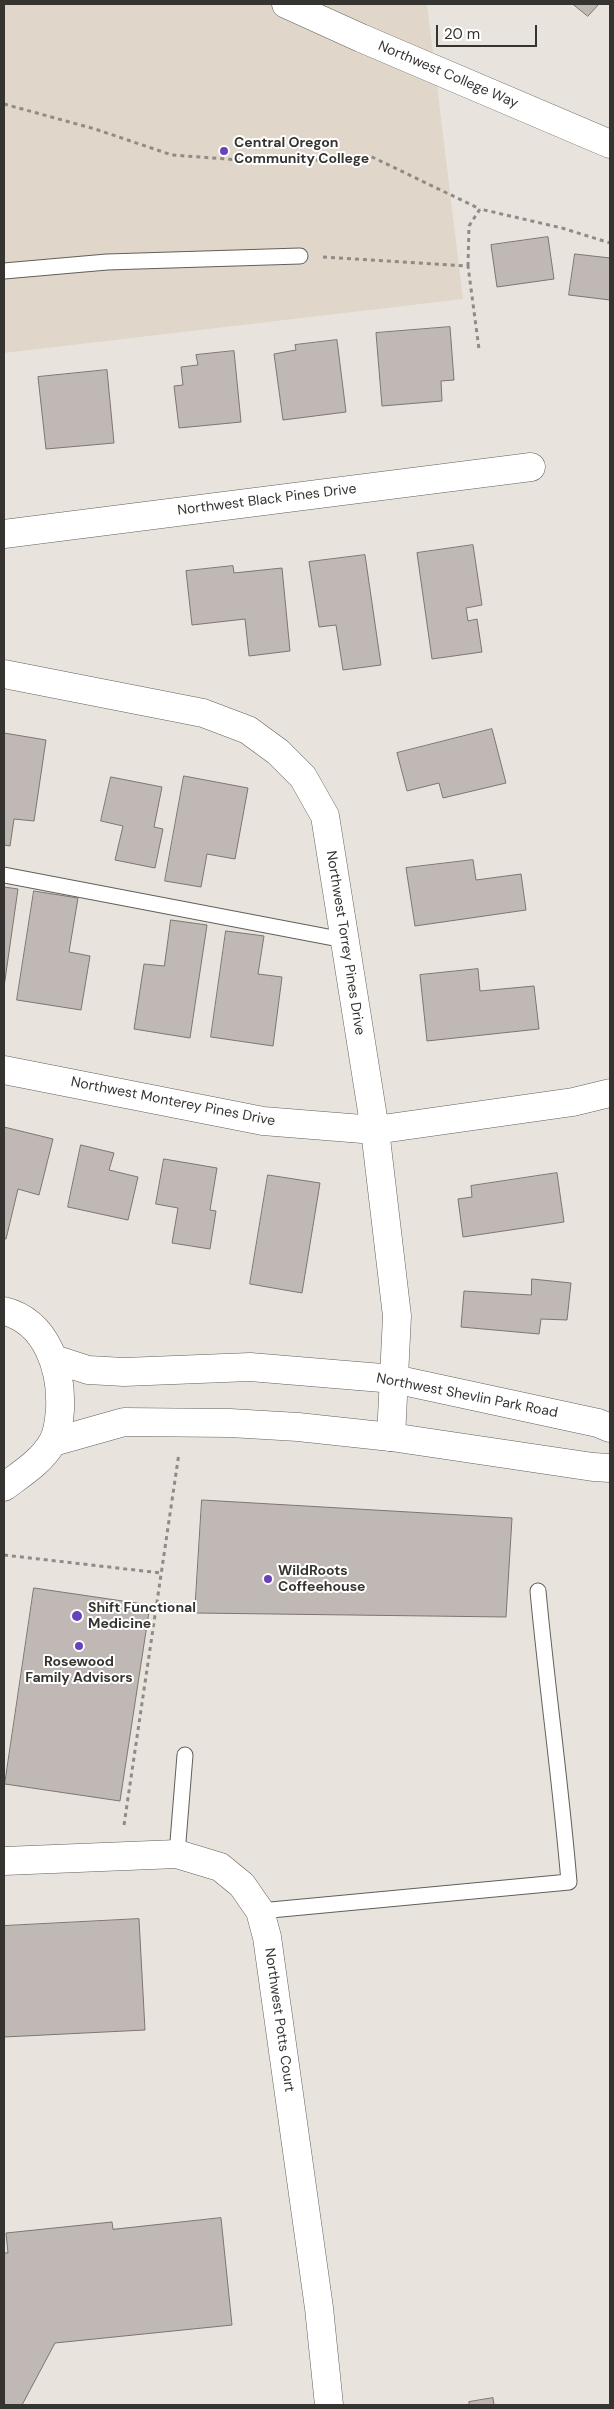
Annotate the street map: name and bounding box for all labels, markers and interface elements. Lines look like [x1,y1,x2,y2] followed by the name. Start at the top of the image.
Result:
[439,15,540,47] scale bar
[444,24,480,44] text: 20 m
[375,38,521,112] street label: Northwest College Way
[234,135,369,168] place label: Central Oregon Community College
[218,145,230,157] marker: Central Oregon Community College
[176,481,358,519] street label: Northwest Black Pines Drive
[322,850,368,1036] street label: Northwest Torrey Pines Drive
[69,1074,277,1130] street label: Northwest Monterey Pines Drive
[375,1370,559,1422] street label: Northwest Shevlin Park Road
[278,1563,366,1595] place label: WildRoots Coffeehouse
[262,1573,274,1585] marker: WildRoots Coffeehouse
[88,1600,196,1632] place label: Shift Functional Medicine
[70,1609,84,1623] marker: Shift Functional Medicine
[73,1640,85,1652] marker: Rosewood Family Advisors
[25,1654,133,1686] place label: Rosewood Family Advisors
[261,1947,297,2093] street label: Northwest Potts Court

